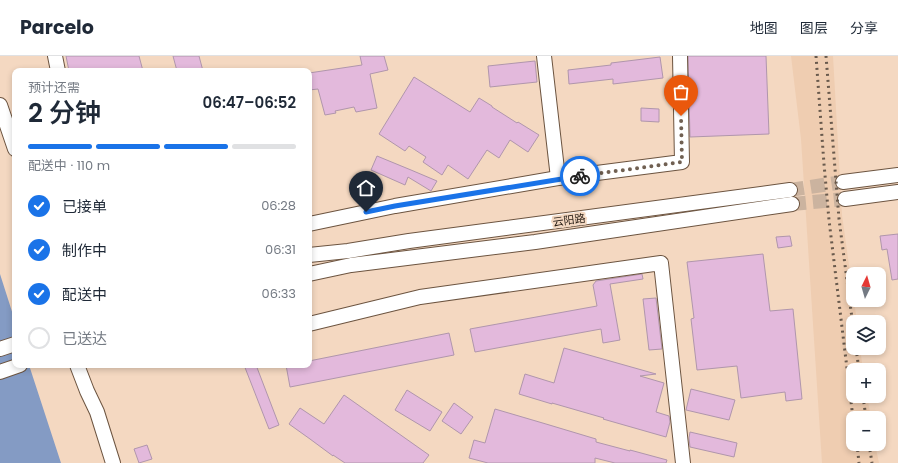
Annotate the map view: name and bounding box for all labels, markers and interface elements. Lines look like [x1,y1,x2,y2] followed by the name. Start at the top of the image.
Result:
[20,14,94,41] text: Parcelo
[750,18,778,38] text: 地图
[800,18,828,38] text: 图层
[850,18,878,38] text: 分享
[664,75,698,116] pin
[28,78,80,97] text: 预计还需
[670,81,692,103] icon: bag
[203,92,296,113] text: 06:47–06:52
[28,95,101,131] text: 2 分钟
[28,156,110,175] text: 配送中 · 110 m
[560,156,600,196] courier
[569,165,591,187] icon: bike
[349,171,383,212] pin
[355,177,377,199] icon: home
[28,195,50,217] icon: check
[62,196,107,217] text: 已接单
[261,196,296,215] text: 06:28
[552,210,586,230] street label: 云阳路
[28,239,50,261] icon: check
[62,240,107,261] text: 制作中
[265,240,296,259] text: 06:31
[846,267,886,307] north arrow
[846,267,886,451] map controls
[28,283,50,305] icon: check
[62,284,107,305] text: 配送中
[261,284,296,303] text: 06:33
[846,315,886,355] button: layers
[62,328,107,349] text: 已送达
[846,363,886,403] button: +
[846,411,886,451] button: −

